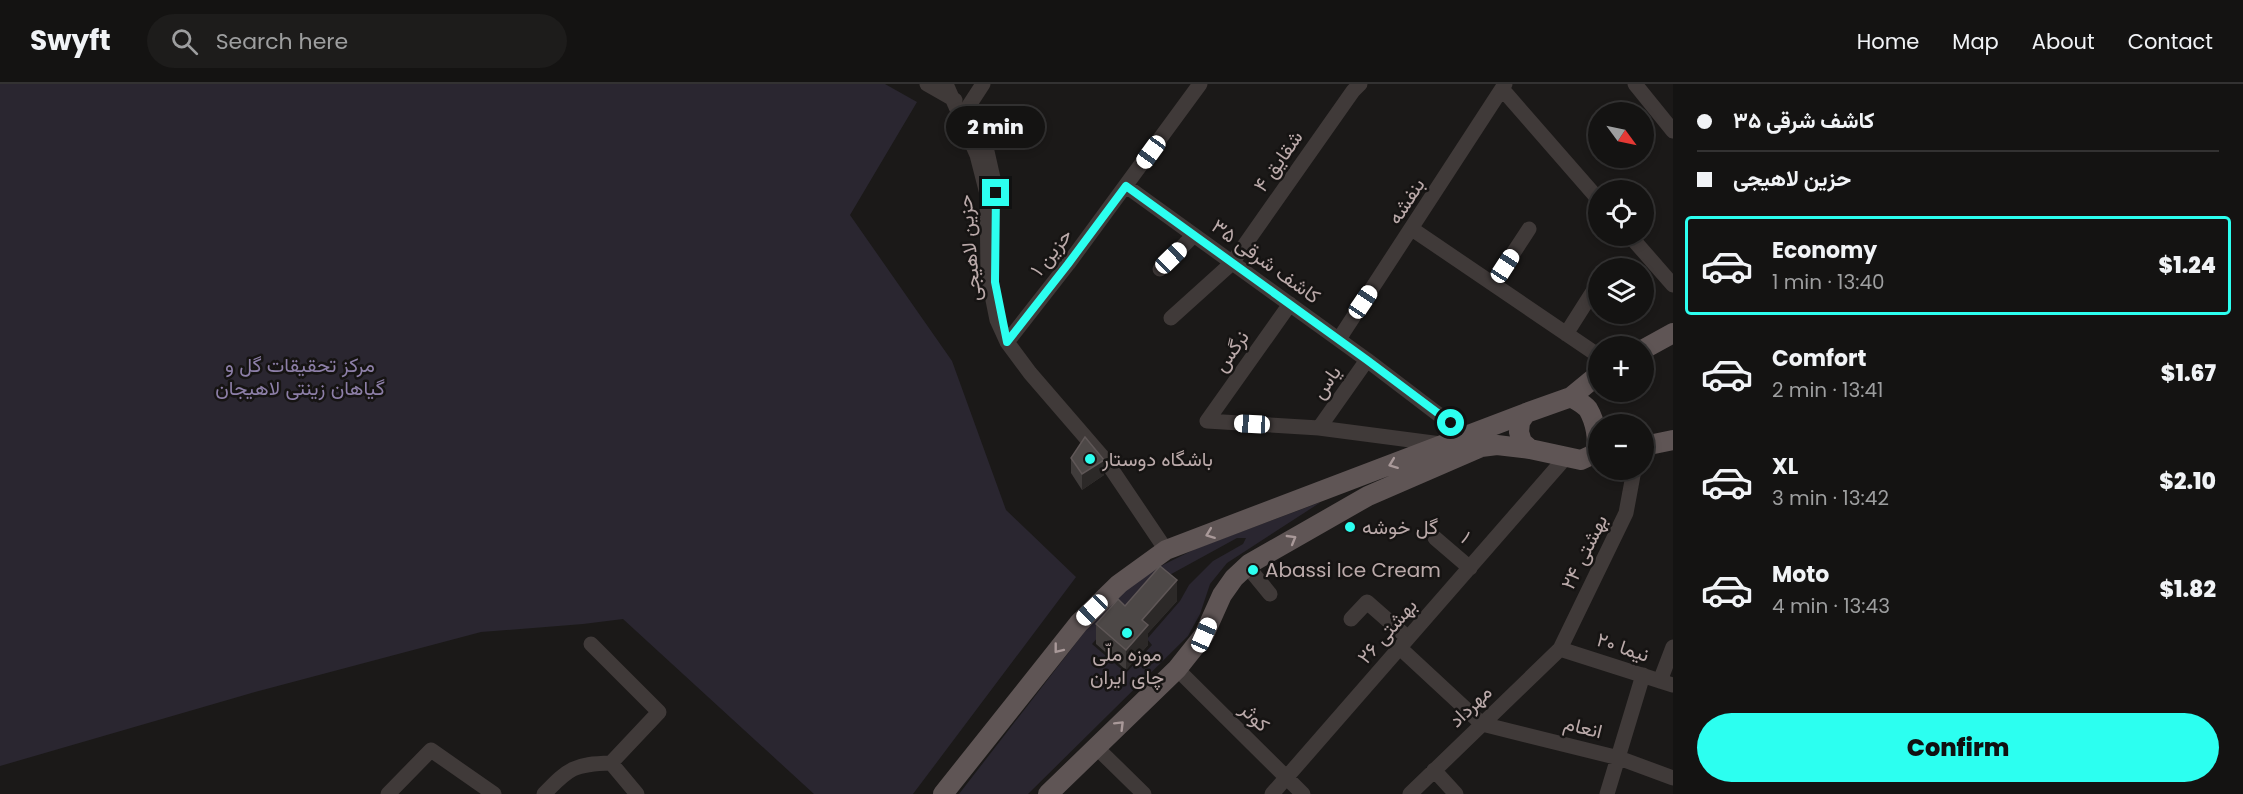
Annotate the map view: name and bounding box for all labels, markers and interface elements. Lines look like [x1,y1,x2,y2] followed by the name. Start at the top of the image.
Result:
[147,14,567,68] search box
[30,21,111,60] text: Swyft
[168,25,201,58] icon: search
[216,26,348,57] text: Search here
[1857,27,1919,56] text: Home
[1952,27,1999,56] text: Map
[2032,27,2095,56] text: About
[2128,27,2213,56] text: Contact
[1588,102,1654,168] north arrow
[1588,102,1654,480] map controls
[1733,105,1875,136] text: کاشف شرقی ۳۵
[946,106,1046,148] callout: 2 min
[967,113,1024,141] text: 2 min
[1247,125,1309,197] street label: شقایق ۴
[1133,132,1169,172] car
[1733,163,1851,194] text: حزین لاهیجی
[1381,172,1431,230] street label: بنفشه
[982,179,1009,206] route end
[1588,180,1654,246] button: locate
[950,194,988,302] street label: حزین لاهیجی
[1206,212,1326,310] street label: کاشف شرقی ۳۵
[1023,222,1079,282] street label: حزین ۱
[1772,235,1877,266] text: Economy
[1152,239,1190,277] car
[1700,239,1754,293] icon: car
[1488,246,1522,286] car
[2159,250,2216,281] text: $1.24
[1588,258,1654,324] button: layers
[1772,268,1885,296] text: 1 min · 13:40
[1345,282,1381,322] car
[1207,324,1255,378] street label: نرگس
[1588,336,1654,402] button: +
[1772,343,1866,374] text: Comfort
[1700,347,1754,401] icon: car
[215,351,385,402] park label: مرکز تحقیقات گل و گیاهان زینتی لاهیجان
[2161,358,2216,389] text: $1.67
[1304,360,1348,404] street label: یاس
[1772,376,1884,404] text: 2 min · 13:41
[1437,409,1464,436] route start
[1234,414,1270,434] car
[1588,414,1654,480] button: −
[1101,445,1213,473] place label: باشگاه دوستار
[1772,451,1798,482] text: XL
[1083,452,1097,466] marker: باشگاه دوستار
[1700,455,1754,509] icon: car
[1388,457,1399,469] one-way arrow
[2159,466,2216,497] text: $2.10
[1772,484,1889,512] text: 3 min · 13:42
[1554,510,1614,594] street label: بهشتی ۲۴
[1362,513,1438,541] place label: گل خوشه
[1343,520,1357,534] marker: گل خوشه
[1455,525,1477,549] street label: ۱
[1206,526,1216,539] one-way arrow
[1286,535,1297,547] one-way arrow
[1265,556,1441,584] place label: Abassi Ice Cream
[1772,559,1829,590] text: Moto
[1246,563,1260,577] marker: Abassi Ice Cream
[1700,563,1754,617] icon: car
[2159,574,2216,605] text: $1.82
[1073,591,1111,629] car
[1351,592,1423,670] street label: بهشتی ۲۶
[1772,592,1890,620] text: 4 min · 13:43
[1188,615,1220,655] car
[1593,625,1653,669] street label: نیما ۲۰
[1120,626,1134,640] marker: موزه ملّی چای ایران
[1090,640,1164,691] place label: موزه ملّی چای ایران
[1054,643,1065,654] one-way arrow
[1442,678,1498,734] street label: مهرداد
[1233,695,1276,738] street label: کوثر
[1561,709,1605,745] street label: انعام
[1697,713,2219,782] button: Confirm
[1113,721,1124,732] one-way arrow

